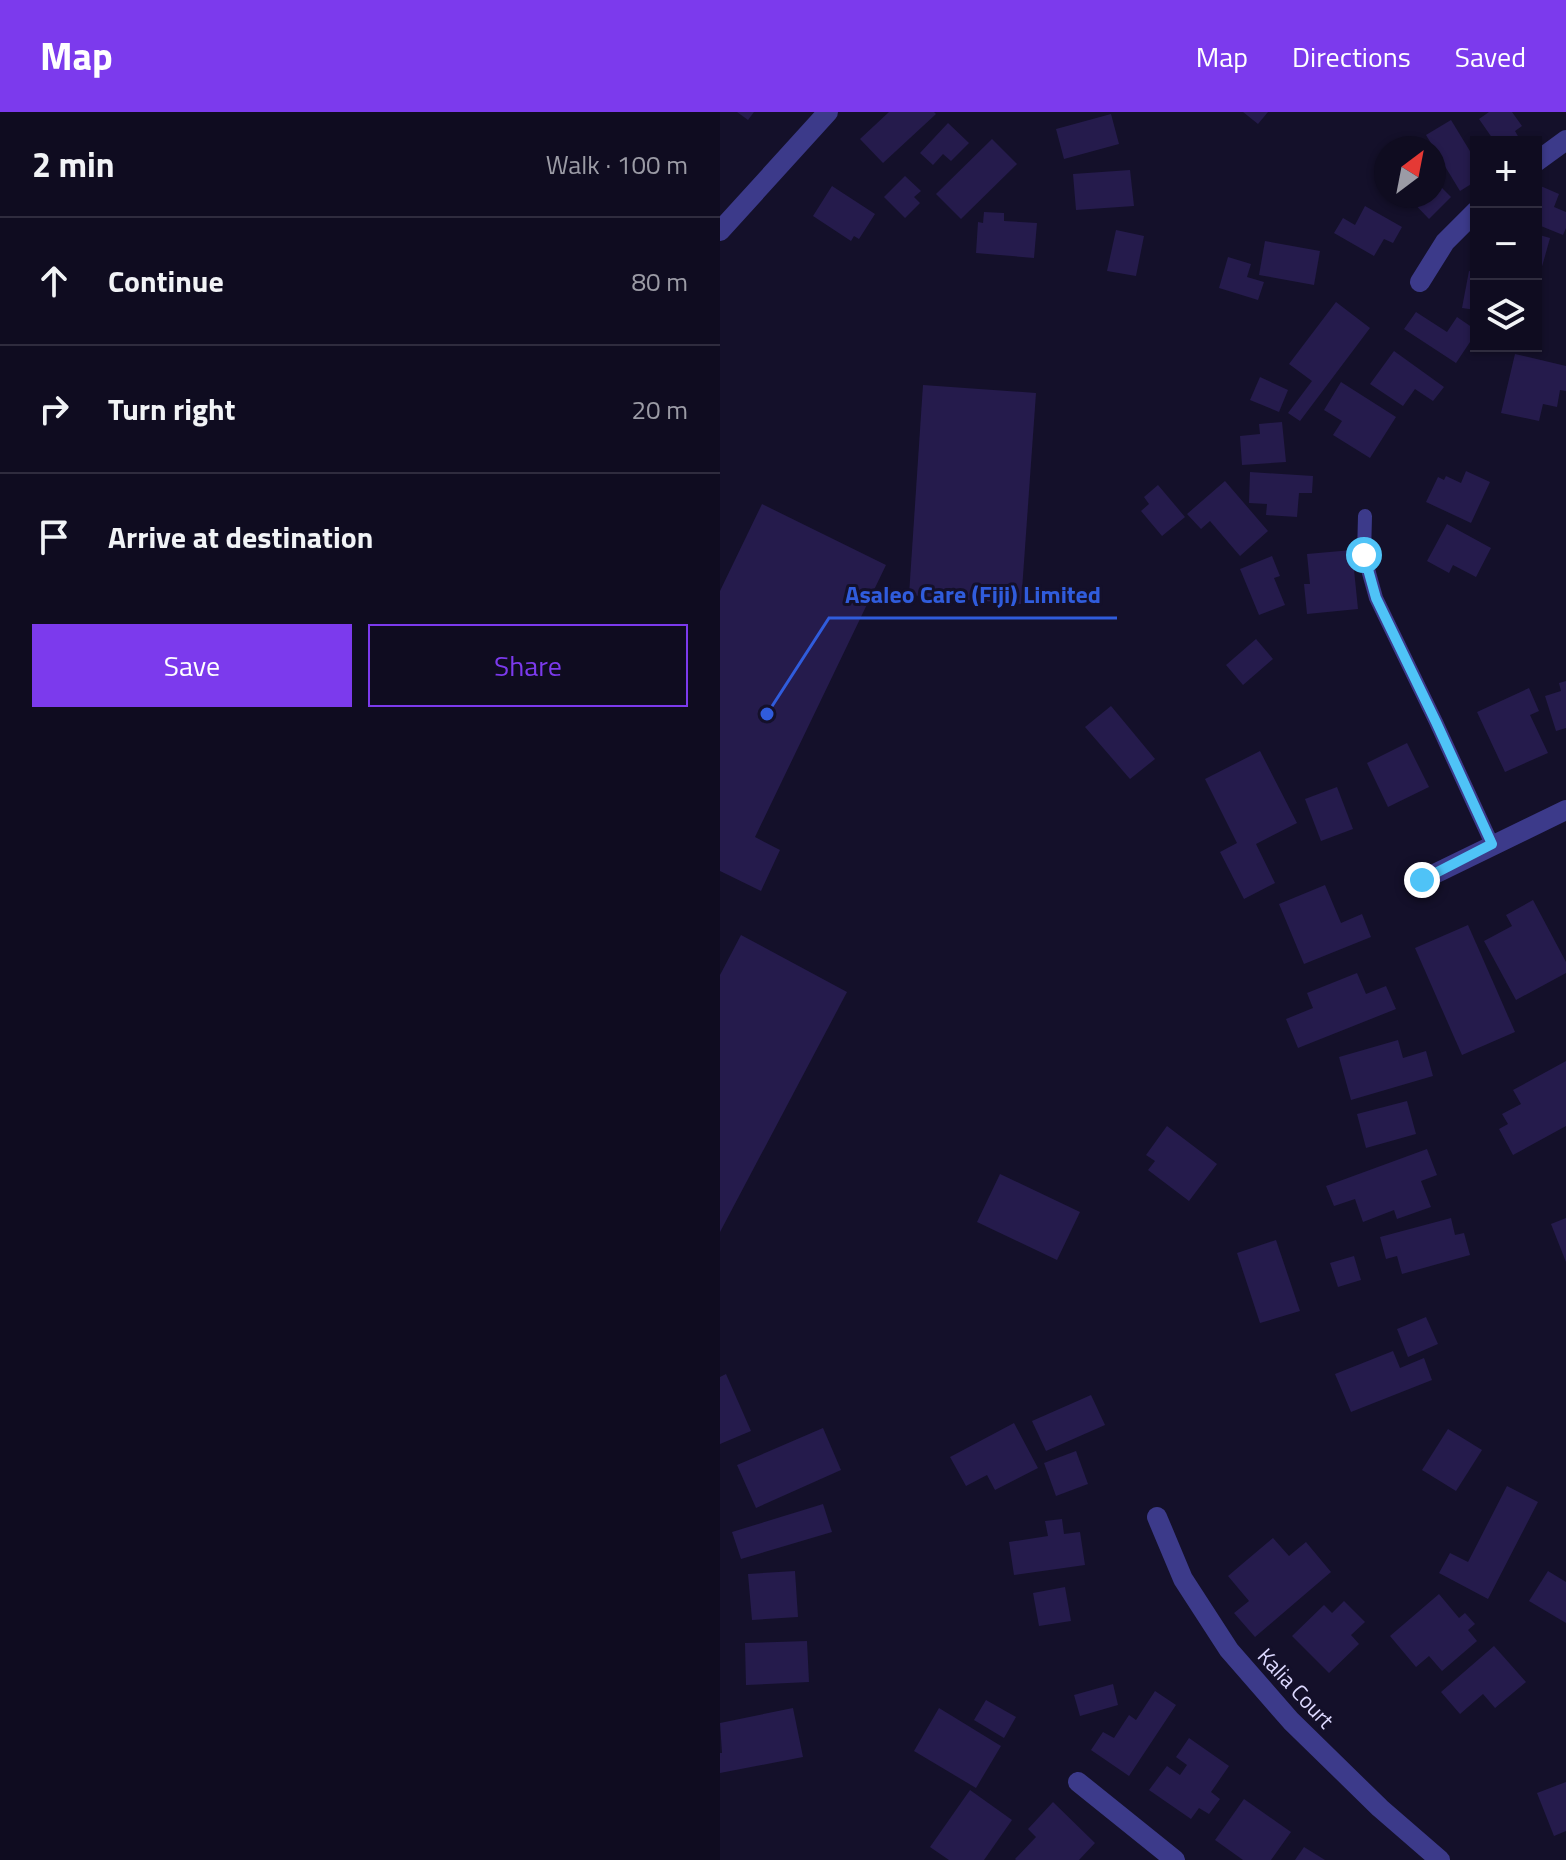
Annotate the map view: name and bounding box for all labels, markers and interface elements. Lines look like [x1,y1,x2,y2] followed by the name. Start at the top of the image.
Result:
[40,27,113,85] text: Map
[1196,35,1248,78] text: Map
[1292,35,1411,78] text: Directions
[1455,35,1526,78] text: Saved
[1374,136,1446,208] north arrow
[1470,136,1542,352] map controls
[1470,136,1542,208] button: +
[32,138,115,190] text: 2 min
[546,145,688,184] text: Walk · 100 m
[1470,208,1542,280] button: −
[108,258,224,304] text: Continue
[32,259,76,303] icon: ahead
[631,262,688,301] text: 80 m
[1470,280,1542,352] button: layers
[108,386,236,432] text: Turn right
[32,387,76,431] icon: right
[631,390,688,429] text: 20 m
[108,514,373,560] text: Arrive at destination
[32,515,76,559] icon: arrive
[1346,537,1382,573] route start
[829,570,1117,618] callout: Asaleo Care (Fiji) Limited
[845,576,1101,612] text: Asaleo Care (Fiji) Limited
[32,624,352,707] button: Save
[368,624,688,707] button: Share
[1404,862,1440,898] route end
[1250,1640,1343,1736] street label: Kalia Court

